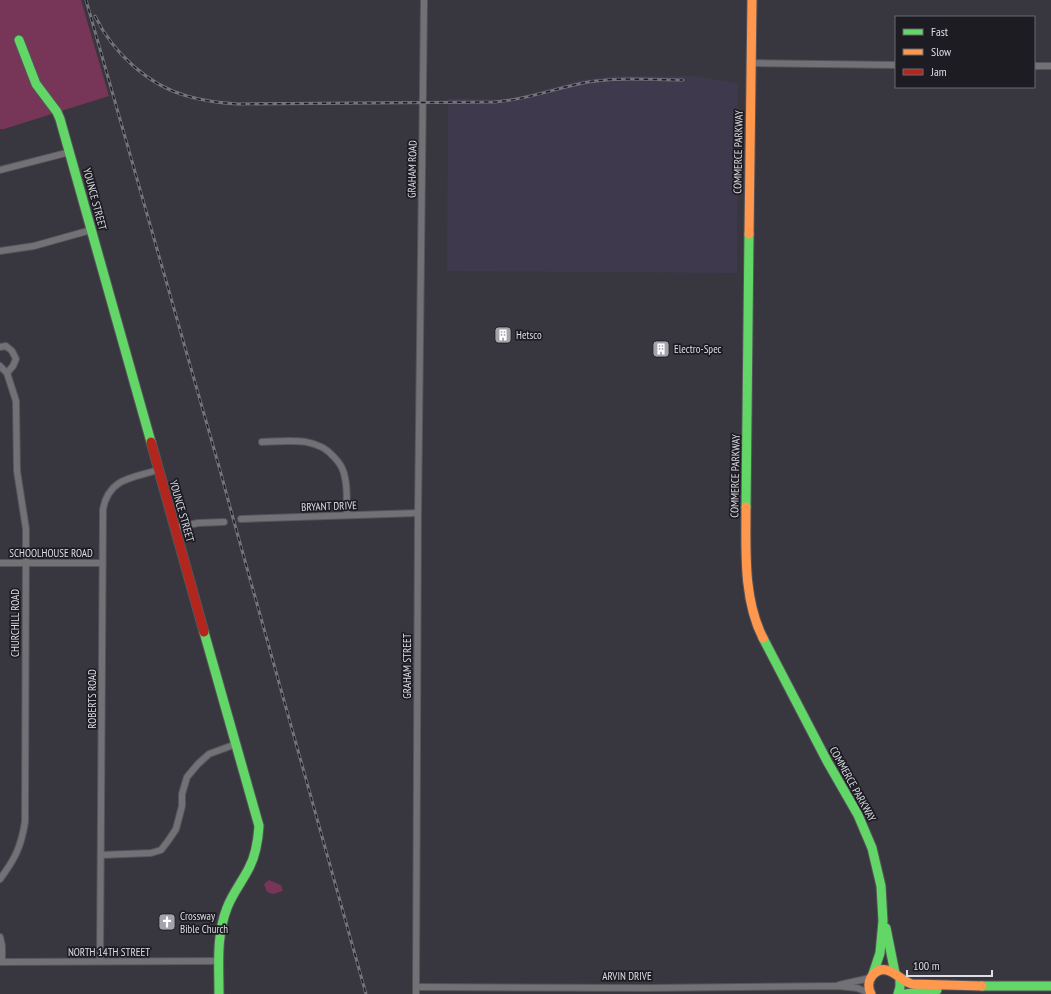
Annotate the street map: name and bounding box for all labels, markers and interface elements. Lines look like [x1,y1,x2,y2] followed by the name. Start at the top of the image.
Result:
[895,16,1035,88] legend
[931,24,949,39] text: Fast
[931,44,952,59] text: Slow
[930,64,947,79] text: Jam
[730,110,746,194] street label: COMMERCE PARKWAY
[404,140,420,198] street label: GRAHAM ROAD
[80,166,110,232] street label: YOUNCE STREET
[493,325,513,345] building icon: Hetsco
[516,328,542,342] place label: Hetsco
[651,339,671,359] building icon: Electro-Spec
[674,342,722,356] place label: Electro-Spec
[727,434,743,518] street label: COMMERCE PARKWAY
[166,478,198,544] street label: YOUNCE STREET
[301,498,357,514] street label: BRYANT DRIVE
[9,546,93,560] street label: SCHOOLHOUSE ROAD
[8,589,22,657] street label: CHURCHILL ROAD
[400,633,414,699] street label: GRAHAM STREET
[85,669,99,729] street label: ROBERTS ROAD
[827,744,879,824] street label: COMMERCE PARKWAY
[180,909,228,936] place label: Crossway Bible Church
[157,912,177,932] church icon: Crossway Bible Church
[68,945,150,959] street label: NORTH 14TH STREET
[907,952,992,978] scale bar
[913,958,940,973] text: 100 m
[602,969,652,983] street label: ARVIN DRIVE

